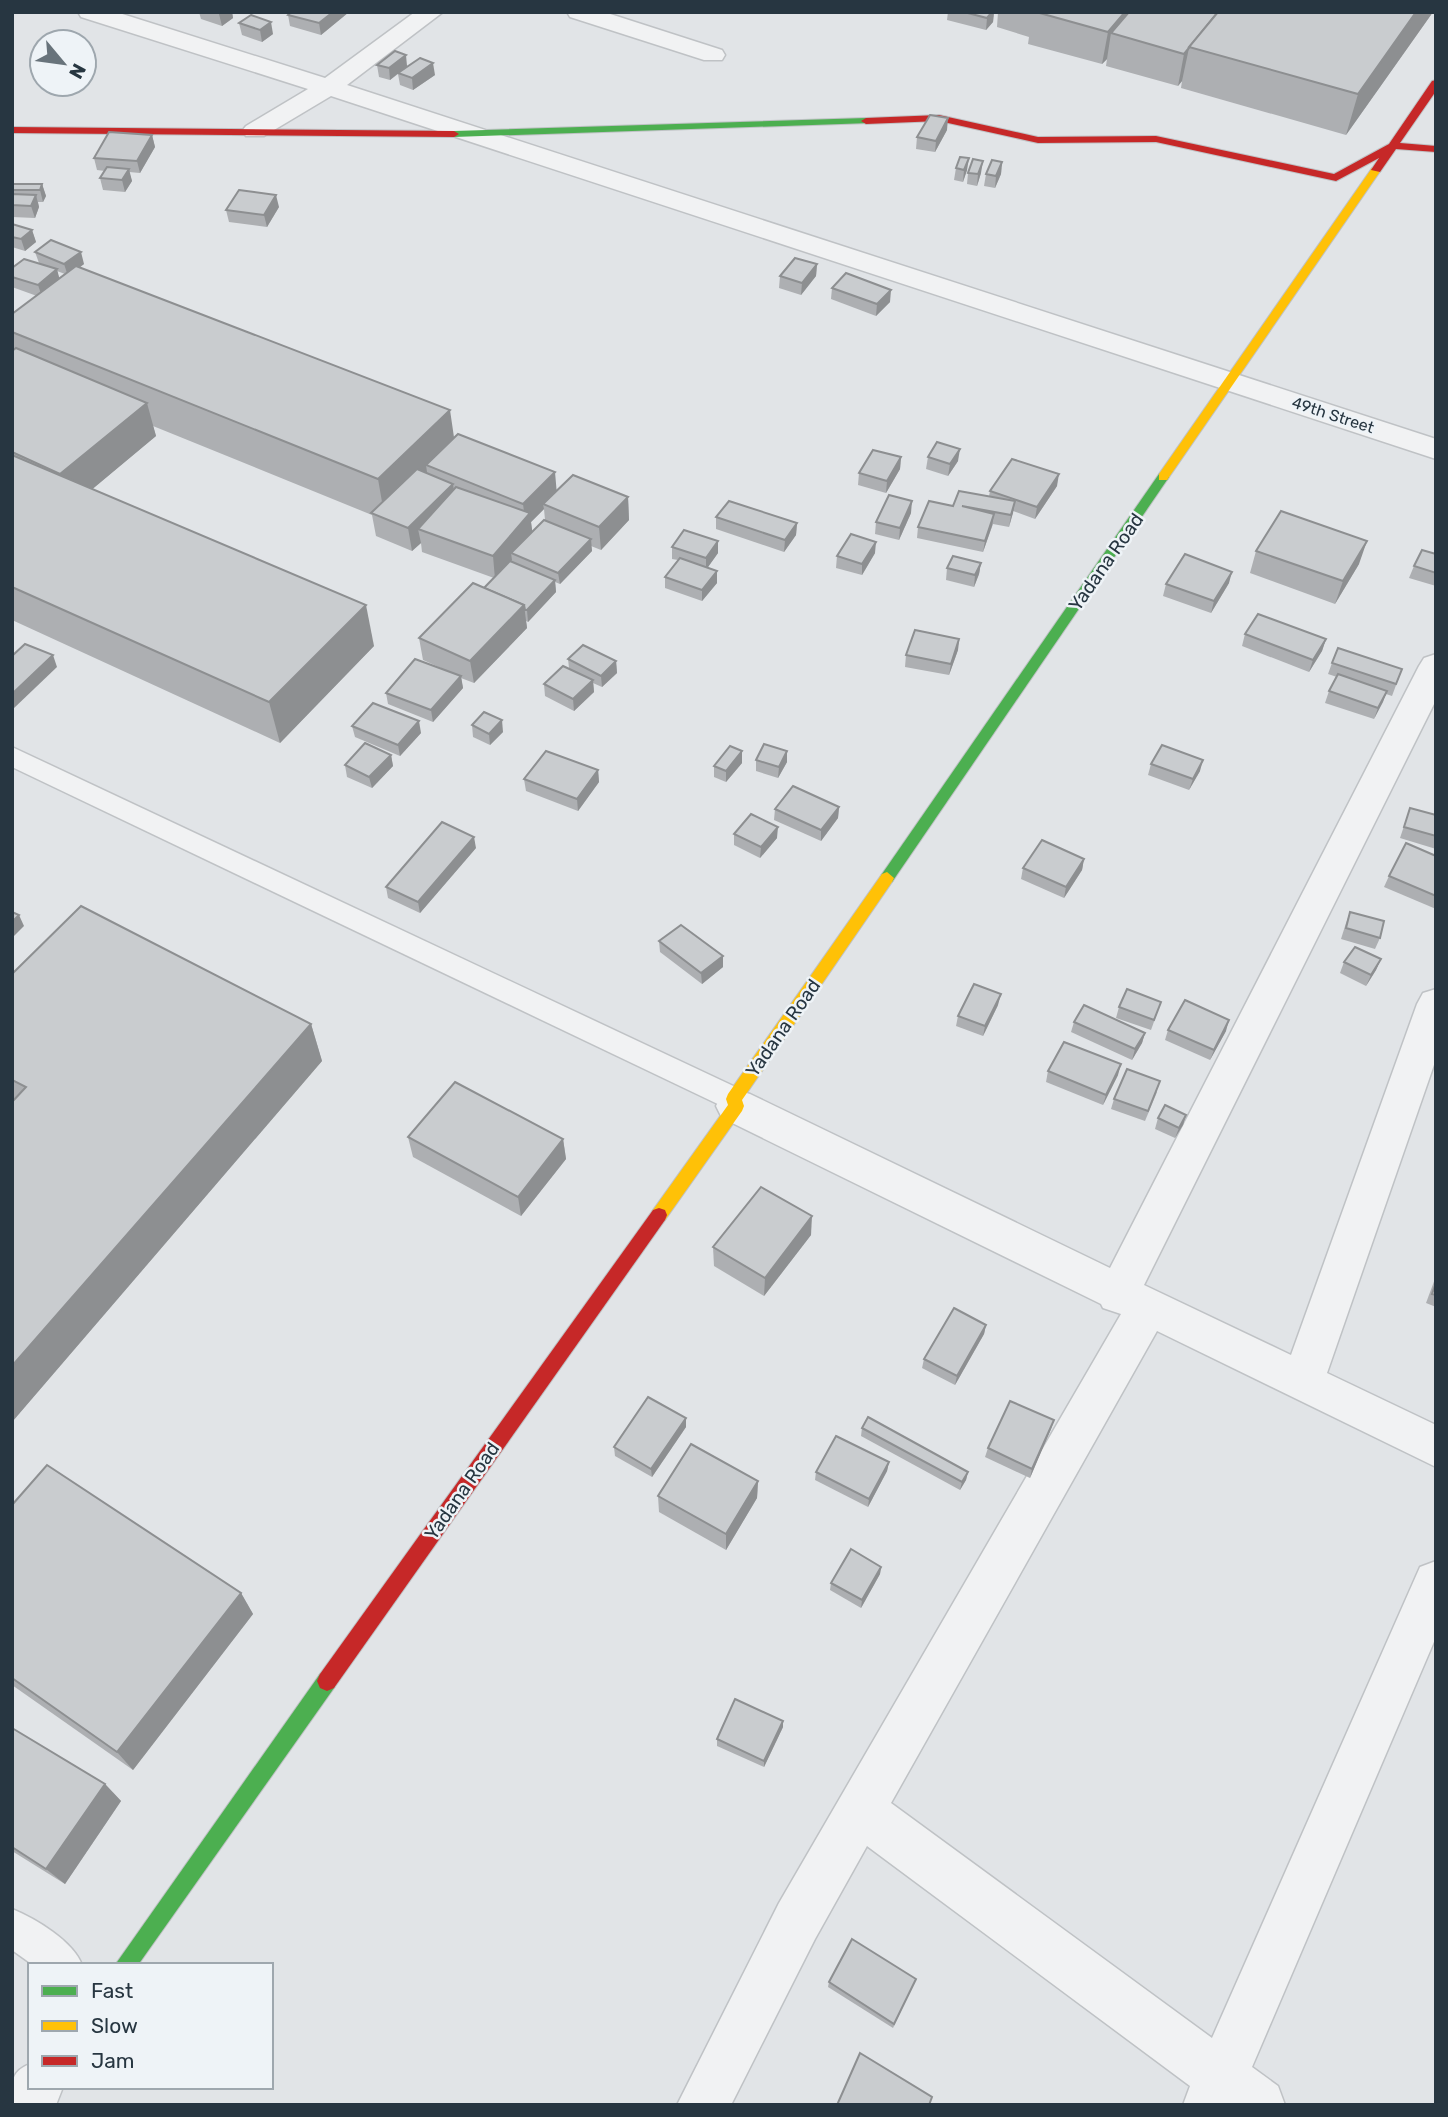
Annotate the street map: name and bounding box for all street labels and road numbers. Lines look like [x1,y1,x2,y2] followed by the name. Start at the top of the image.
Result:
[1289,393,1377,437] street label: 49th Street
[1064,509,1148,615] street label: Yadana Road
[741,975,825,1081] street label: Yadana Road
[420,1438,504,1544] street label: Yadana Road

